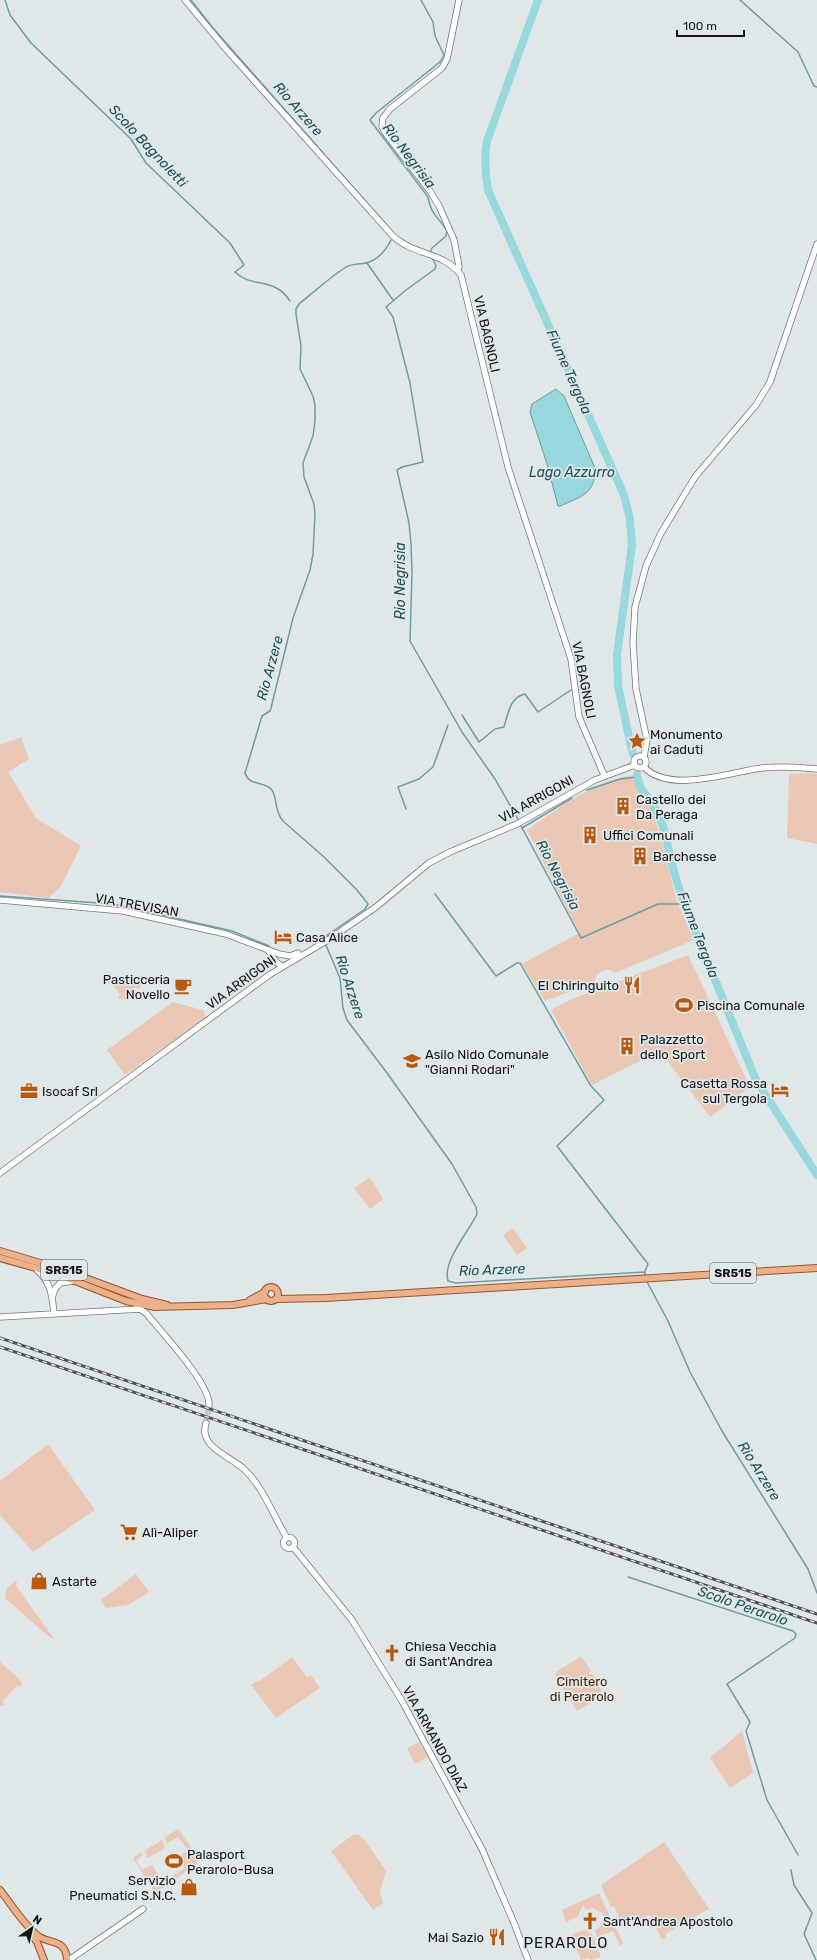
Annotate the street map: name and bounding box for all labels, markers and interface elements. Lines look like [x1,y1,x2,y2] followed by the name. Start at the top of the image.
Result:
[677,12,744,38] scale bar
[683,19,717,33] text: 100 m
[270,78,326,140] water label: Rio Arzere
[105,101,191,191] water label: Scolo Bagnoletti
[379,120,439,192] water label: Rio Negrisia
[471,294,503,374] street label: VIA BAGNOLI
[543,327,595,417] water label: Fiume Tergola
[529,464,615,481] water label: Lago Azzurro
[392,542,409,620] water label: Rio Negrisia
[253,634,287,702] water label: Rio Arzere
[569,640,599,720] street label: VIA BAGNOLI
[650,727,723,757] place label: Monumento ai Caduti
[627,731,647,751] place icon: Monumento ai Caduti
[496,772,576,826] street label: VIA ARRIGONI
[636,792,706,823] place label: Castello dei Da Peraga
[613,796,633,816] building icon: Castello dei Da Peraga
[580,825,600,845] building icon: Uffici Comunali
[603,828,694,843] place label: Uffici Comunali
[532,837,584,913] water label: Rio Negrisia
[630,846,650,866] building icon: Barchesse
[653,849,717,864] place label: Barchesse
[674,889,722,981] water label: Fiume Tergola
[94,890,180,920] street label: VIA TREVISAN
[273,927,293,947] hotel icon: Casa Alice
[296,930,358,945] place label: Casa Alice
[203,952,279,1012] street label: VIA ARRIGONI
[332,953,368,1021] water label: Rio Arzere
[103,972,170,1002] place label: Pasticceria Novello
[622,975,642,995] restaurant icon: El Chiringuito
[173,976,193,996] cafe icon: Pasticceria Novello
[538,978,619,994] place label: El Chiringuito
[674,995,694,1015] sports icon: Piscina Comunale
[697,998,805,1013] place label: Piscina Comunale
[640,1032,705,1062] place label: Palazzetto dello Sport
[617,1036,637,1056] building icon: Palazzetto dello Sport
[425,1047,549,1077] place label: Asilo Nido Comunale "Gianni Rodari"
[402,1051,422,1071] school or university icon: Asilo Nido Comunale "Gianni Rodari"
[680,1076,767,1107] place label: Casetta Rossa sul Tergola
[770,1080,790,1100] hotel icon: Casetta Rossa sul Tergola
[19,1081,39,1101] office icon: Isocaf Srl
[42,1084,98,1099] place label: Isocaf Srl
[41,1260,87,1280] road number: SR515
[459,1260,526,1280] water label: Rio Arzere
[710,1263,756,1283] road number: SR515
[734,1438,784,1504] water label: Rio Arzere
[119,1522,139,1542] supermarket icon: Alì-Aliper
[142,1525,198,1540] place label: Alì-Aliper
[29,1571,49,1591] shop icon: Astarte
[52,1574,97,1589] place label: Astarte
[696,1583,790,1629] water label: Scolo Perarolo
[405,1639,496,1669] place label: Chiesa Vecchia di Sant'Andrea
[382,1643,402,1663] church icon: Chiesa Vecchia di Sant'Andrea
[550,1674,614,1704] park label: Cimitero di Perarolo
[400,1684,470,1795] street label: VIA ARMANDO DIAZ
[187,1847,274,1877] place label: Palasport Perarolo-Busa
[164,1851,184,1871] sports icon: Palasport Perarolo-Busa
[69,1873,176,1903] place label: Servizio Pneumatici S.N.C.
[179,1877,199,1897] shop icon: Servizio Pneumatici S.N.C.
[12,1908,52,1948] north arrow
[580,1911,600,1931] church icon: Sant'Andrea Apostolo
[30,1913,44,1928] text: N
[603,1914,733,1929] place label: Sant'Andrea Apostolo
[487,1927,507,1947] restaurant icon: Mai Sazio
[428,1930,484,1945] place label: Mai Sazio
[523,1934,609,1952] district label: PERAROLO

